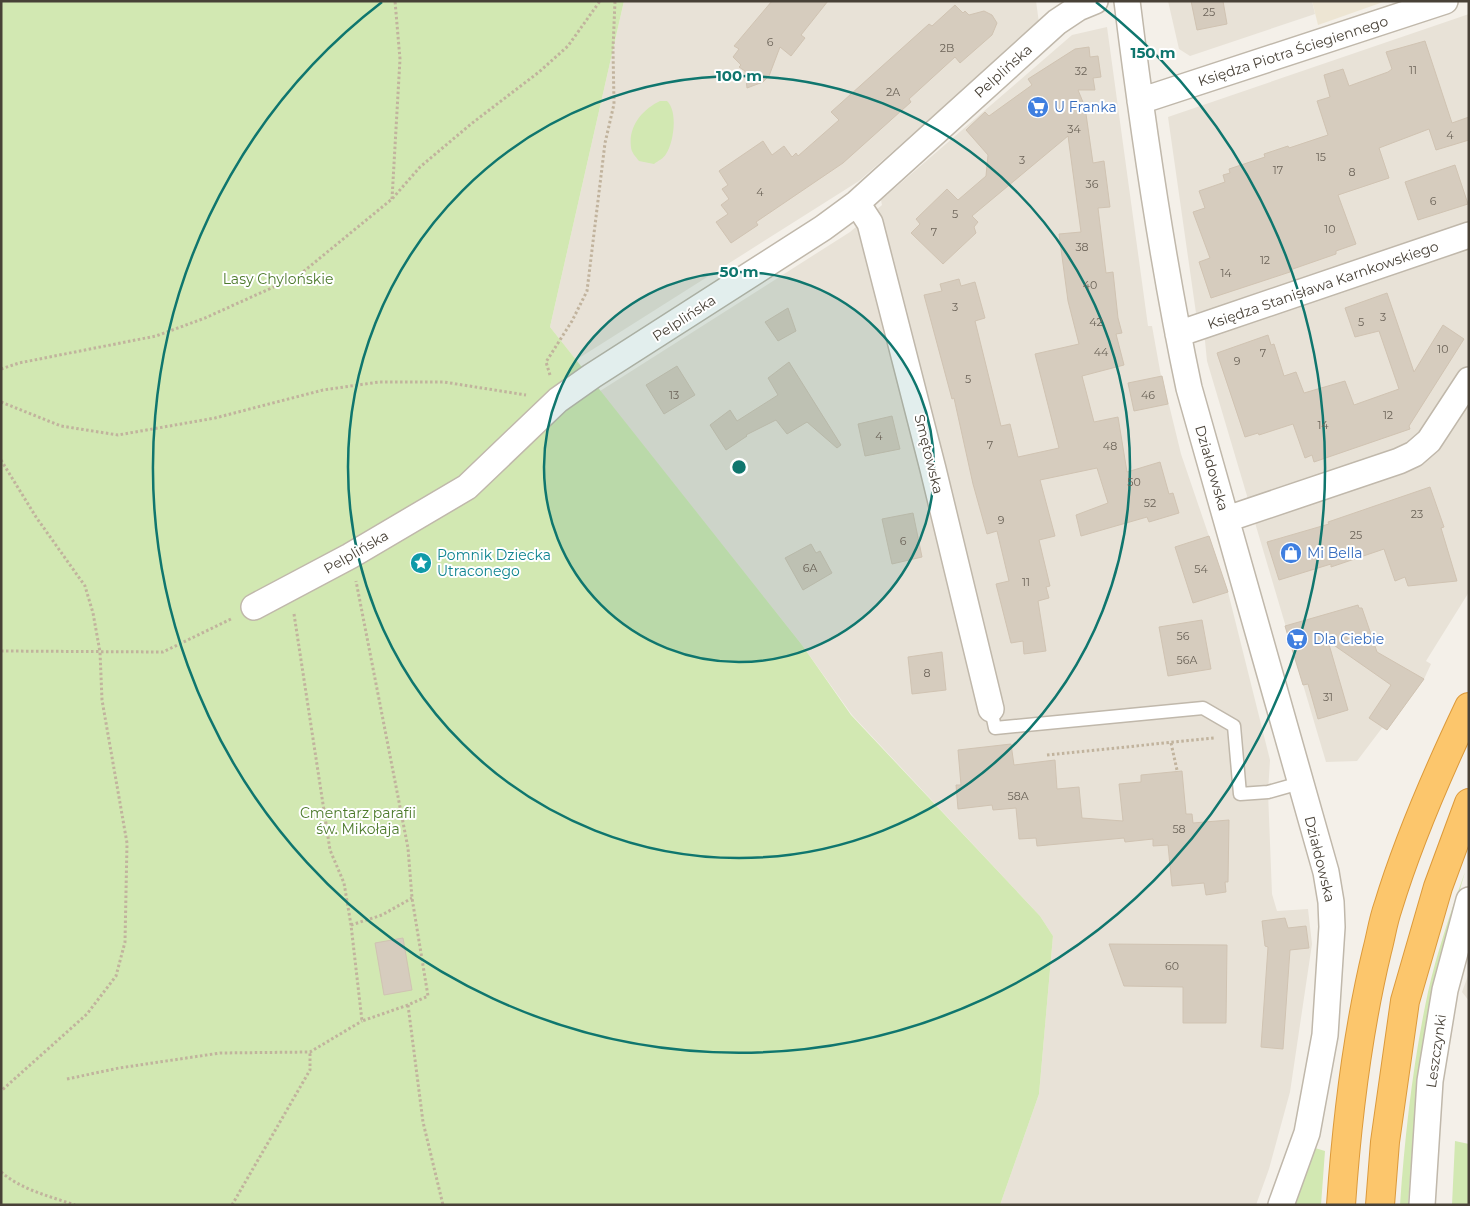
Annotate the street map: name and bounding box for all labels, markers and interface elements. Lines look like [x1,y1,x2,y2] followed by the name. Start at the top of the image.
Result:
[1203,5,1215,19] house number: 25
[1196,12,1391,90] street label: Księdza Piotra Ściegiennego
[767,35,774,49] house number: 6
[970,40,1036,102] street label: Pelplińska
[940,41,954,55] house number: 2B
[1131,43,1175,62] text: 150 m
[1409,63,1417,77] house number: 11
[1075,64,1087,78] house number: 32
[716,66,762,85] text: 100 m
[886,85,900,99] house number: 2A
[1026,95,1050,119] supermarket icon: U Franka
[1054,98,1117,116] place label: U Franka
[1067,122,1081,136] house number: 34
[1446,128,1454,142] house number: 4
[1316,150,1326,164] house number: 15
[1019,153,1025,167] house number: 3
[1273,163,1283,177] house number: 17
[1348,165,1356,179] house number: 8
[1086,177,1099,191] house number: 36
[756,185,764,199] house number: 4
[1430,194,1437,208] house number: 6
[952,207,958,221] house number: 5
[1324,222,1336,236] house number: 10
[931,225,937,239] house number: 7
[1205,237,1441,333] street label: Księdza Stanisława Karnkowskiego
[1075,240,1089,254] house number: 38
[1260,253,1270,267] house number: 12
[719,262,759,281] text: 50 m
[1220,266,1232,280] house number: 14
[223,270,333,288] park label: Lasy Chylońskie
[1083,278,1097,292] house number: 40
[649,291,719,345] street label: Pelplińska
[952,300,958,314] house number: 3
[1380,310,1386,324] house number: 3
[1089,315,1103,329] house number: 42
[1358,315,1364,329] house number: 5
[1437,342,1449,356] house number: 10
[1094,345,1109,359] house number: 44
[1260,346,1266,360] house number: 7
[1234,354,1241,368] house number: 9
[965,372,971,386] house number: 5
[669,388,679,402] house number: 13
[1141,388,1155,402] house number: 46
[1383,408,1393,422] house number: 12
[910,412,948,496] street label: Smętowska
[1317,418,1329,432] house number: 14
[1191,423,1233,513] street label: Działdowska
[875,429,883,443] house number: 4
[987,438,993,452] house number: 7
[1103,439,1117,453] house number: 48
[730,458,748,476] centre of rings
[1127,475,1141,489] house number: 50
[1144,496,1156,510] house number: 52
[1411,507,1423,521] house number: 23
[998,513,1005,527] house number: 9
[320,526,392,578] street label: Pelplińska
[1350,528,1362,542] house number: 25
[900,534,907,548] house number: 6
[1279,541,1303,565] shop icon: Mi Bella
[1307,544,1363,562] place label: Mi Bella
[437,546,551,580] place label: Pomnik Dziecka Utraconego
[409,551,433,575] place icon: Pomnik Dziecka Utraconego
[803,561,817,575] house number: 6A
[1194,562,1208,576] house number: 54
[1022,575,1030,589] house number: 11
[1285,627,1309,651] supermarket icon: Dla Ciebie
[1177,629,1190,643] house number: 56
[1313,630,1384,648] place label: Dla Ciebie
[1177,653,1198,667] house number: 56A
[923,666,931,680] house number: 8
[1323,690,1333,704] house number: 31
[1007,789,1029,803] house number: 58A
[300,804,416,838] park label: Cmentarz parafii św. Mikołaja
[1301,814,1339,904] street label: Działdowska
[1172,822,1186,836] house number: 58
[1165,959,1179,973] house number: 60
[1422,1013,1450,1089] street label: Leszczynki

